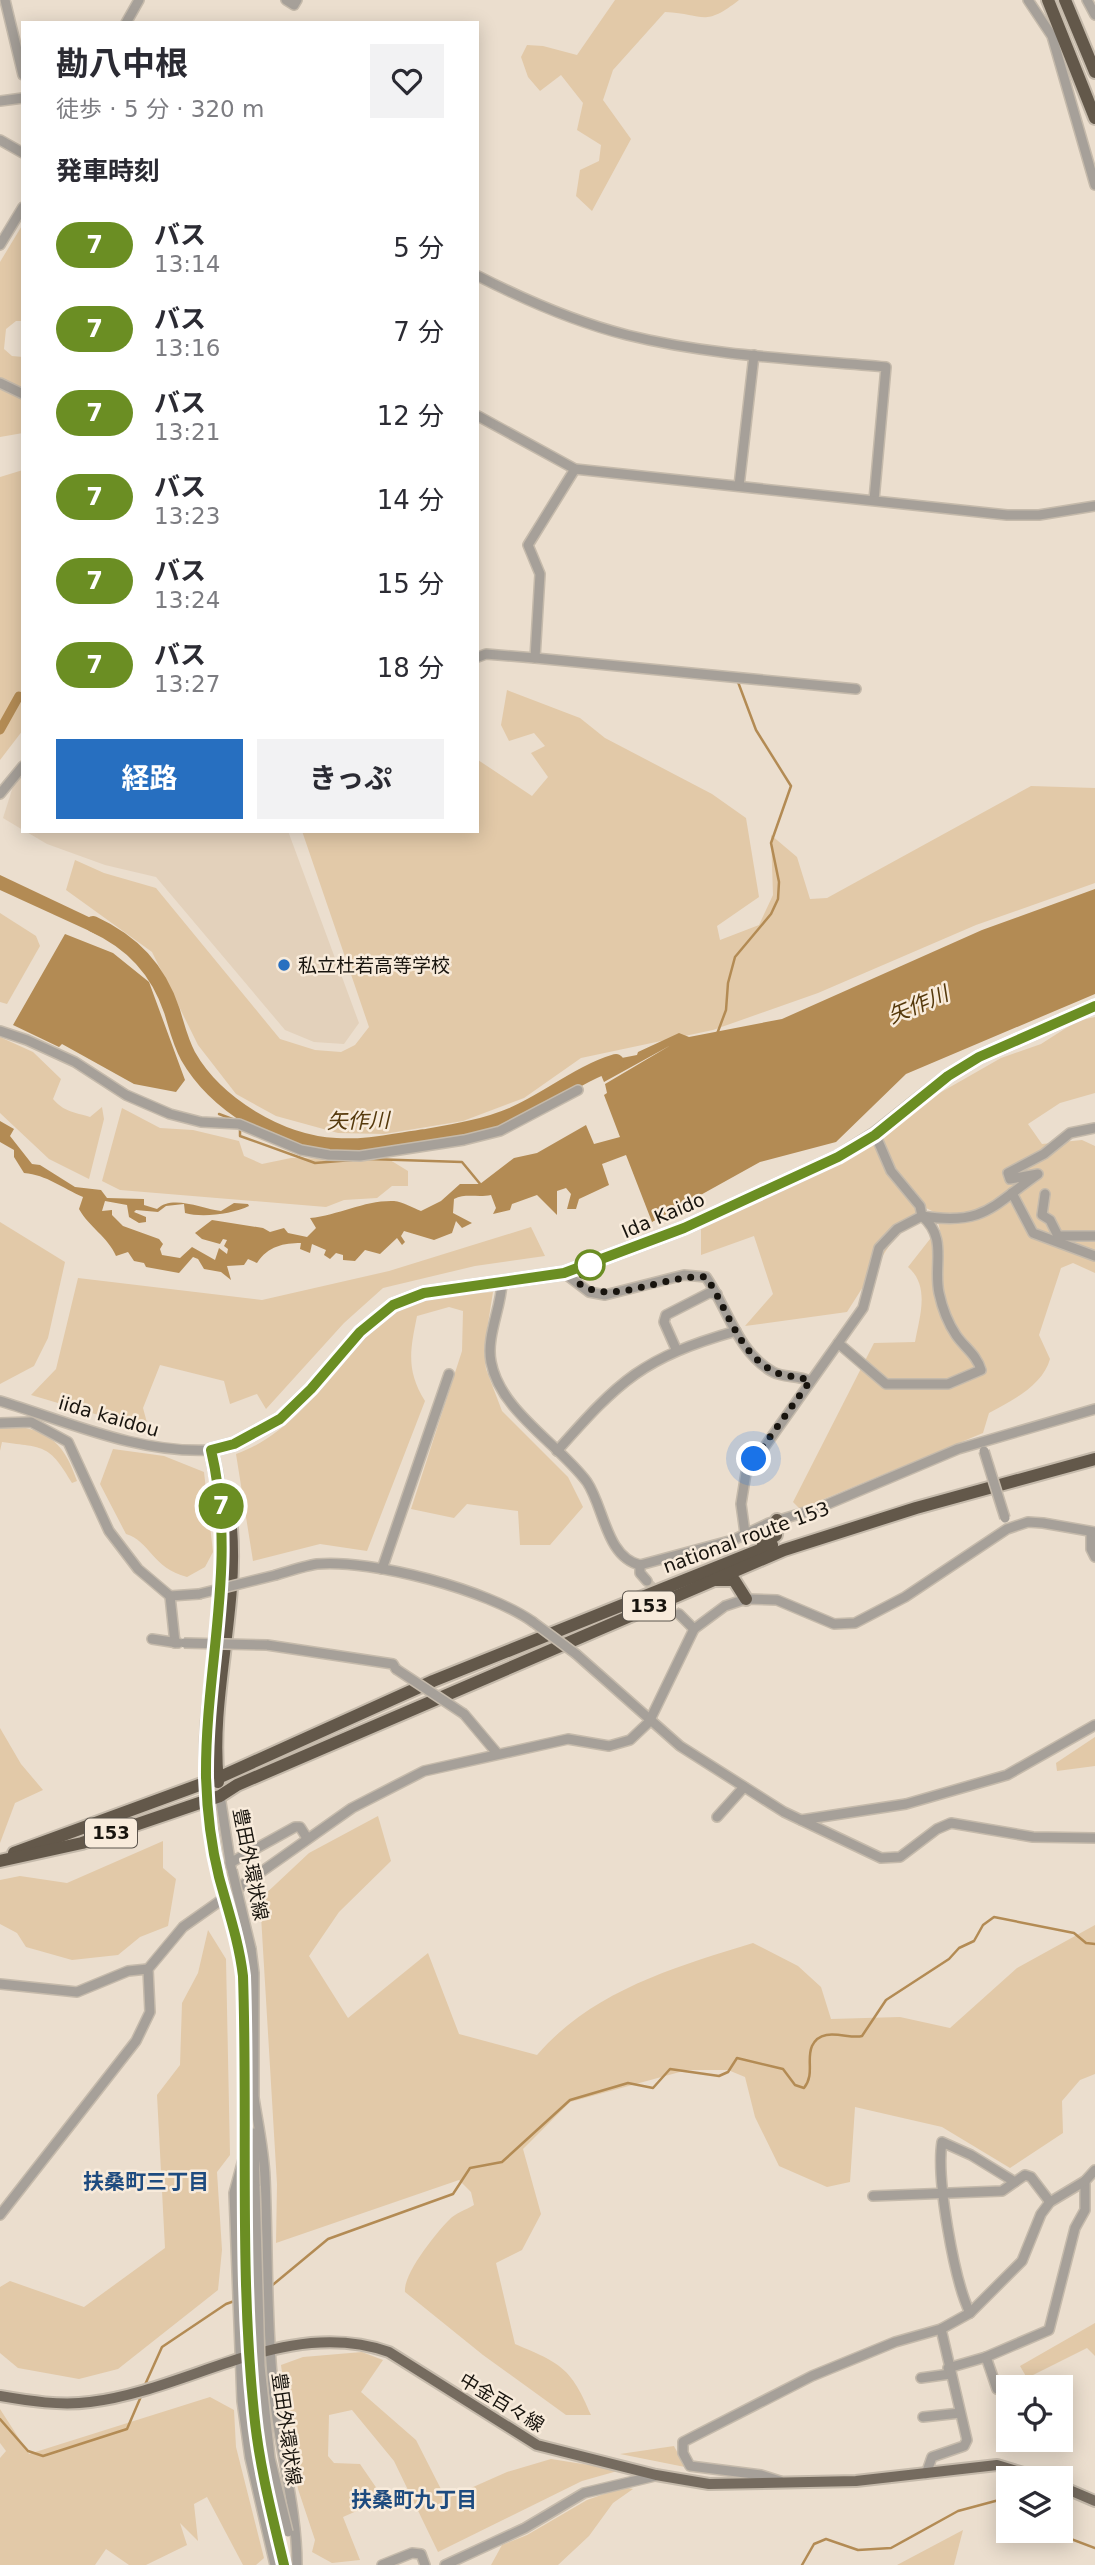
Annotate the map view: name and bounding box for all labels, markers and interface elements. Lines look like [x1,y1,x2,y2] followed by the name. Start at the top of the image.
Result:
[56,44,188,83] text: 勘八中根
[370,44,444,118] button: heart
[56,96,264,122] text: 徒歩 · 5 分 · 320 m
[56,156,160,186] text: 発車時刻
[154,220,206,250] text: バス
[86,231,103,259] text: 7
[393,233,444,263] text: 5 分
[154,251,220,277] text: 13:14
[154,304,206,334] text: バス
[86,315,103,343] text: 7
[393,317,444,347] text: 7 分
[154,335,220,361] text: 13:16
[154,388,206,418] text: バス
[86,399,103,427] text: 7
[377,401,444,431] text: 12 分
[154,419,220,445] text: 13:21
[154,472,206,502] text: バス
[86,483,103,511] text: 7
[377,485,444,515] text: 14 分
[154,503,220,529] text: 13:23
[154,556,206,586] text: バス
[86,567,103,595] text: 7
[377,569,444,599] text: 15 分
[154,587,220,613] text: 13:24
[154,640,206,670] text: バス
[86,651,103,679] text: 7
[377,653,444,683] text: 18 分
[154,671,220,697] text: 13:27
[56,739,243,819] button: 経路
[257,739,444,819] button: きっぷ
[298,954,450,976] place label: 私立杜若高等学校
[276,957,292,973] marker: 私立杜若高等学校
[884,981,954,1028] water label: 矢作川
[326,1108,392,1134] water label: 矢作川
[618,1188,708,1242] street label: Ida Kaido
[575,1250,605,1280] unlabelled marker
[56,1391,162,1441] street label: iida kaidou
[736,1441,771,1476] your location
[198,1483,244,1529] line badge: 7
[213,1492,229,1520] text: 7
[660,1497,832,1577] street label: national route 153
[623,1591,675,1620] road number: 153
[229,1806,273,1922] street label: 豊田外環状線
[85,1818,137,1847] road number: 153
[83,2170,209,2194] district label: 扶桑町三丁目
[456,2368,548,2436] street label: 中金百々線
[268,2371,306,2487] street label: 豊田外環状線
[996,2375,1073,2543] map controls
[996,2375,1073,2452] button: locate
[996,2466,1073,2543] button: layers
[351,2488,477,2512] district label: 扶桑町九丁目

